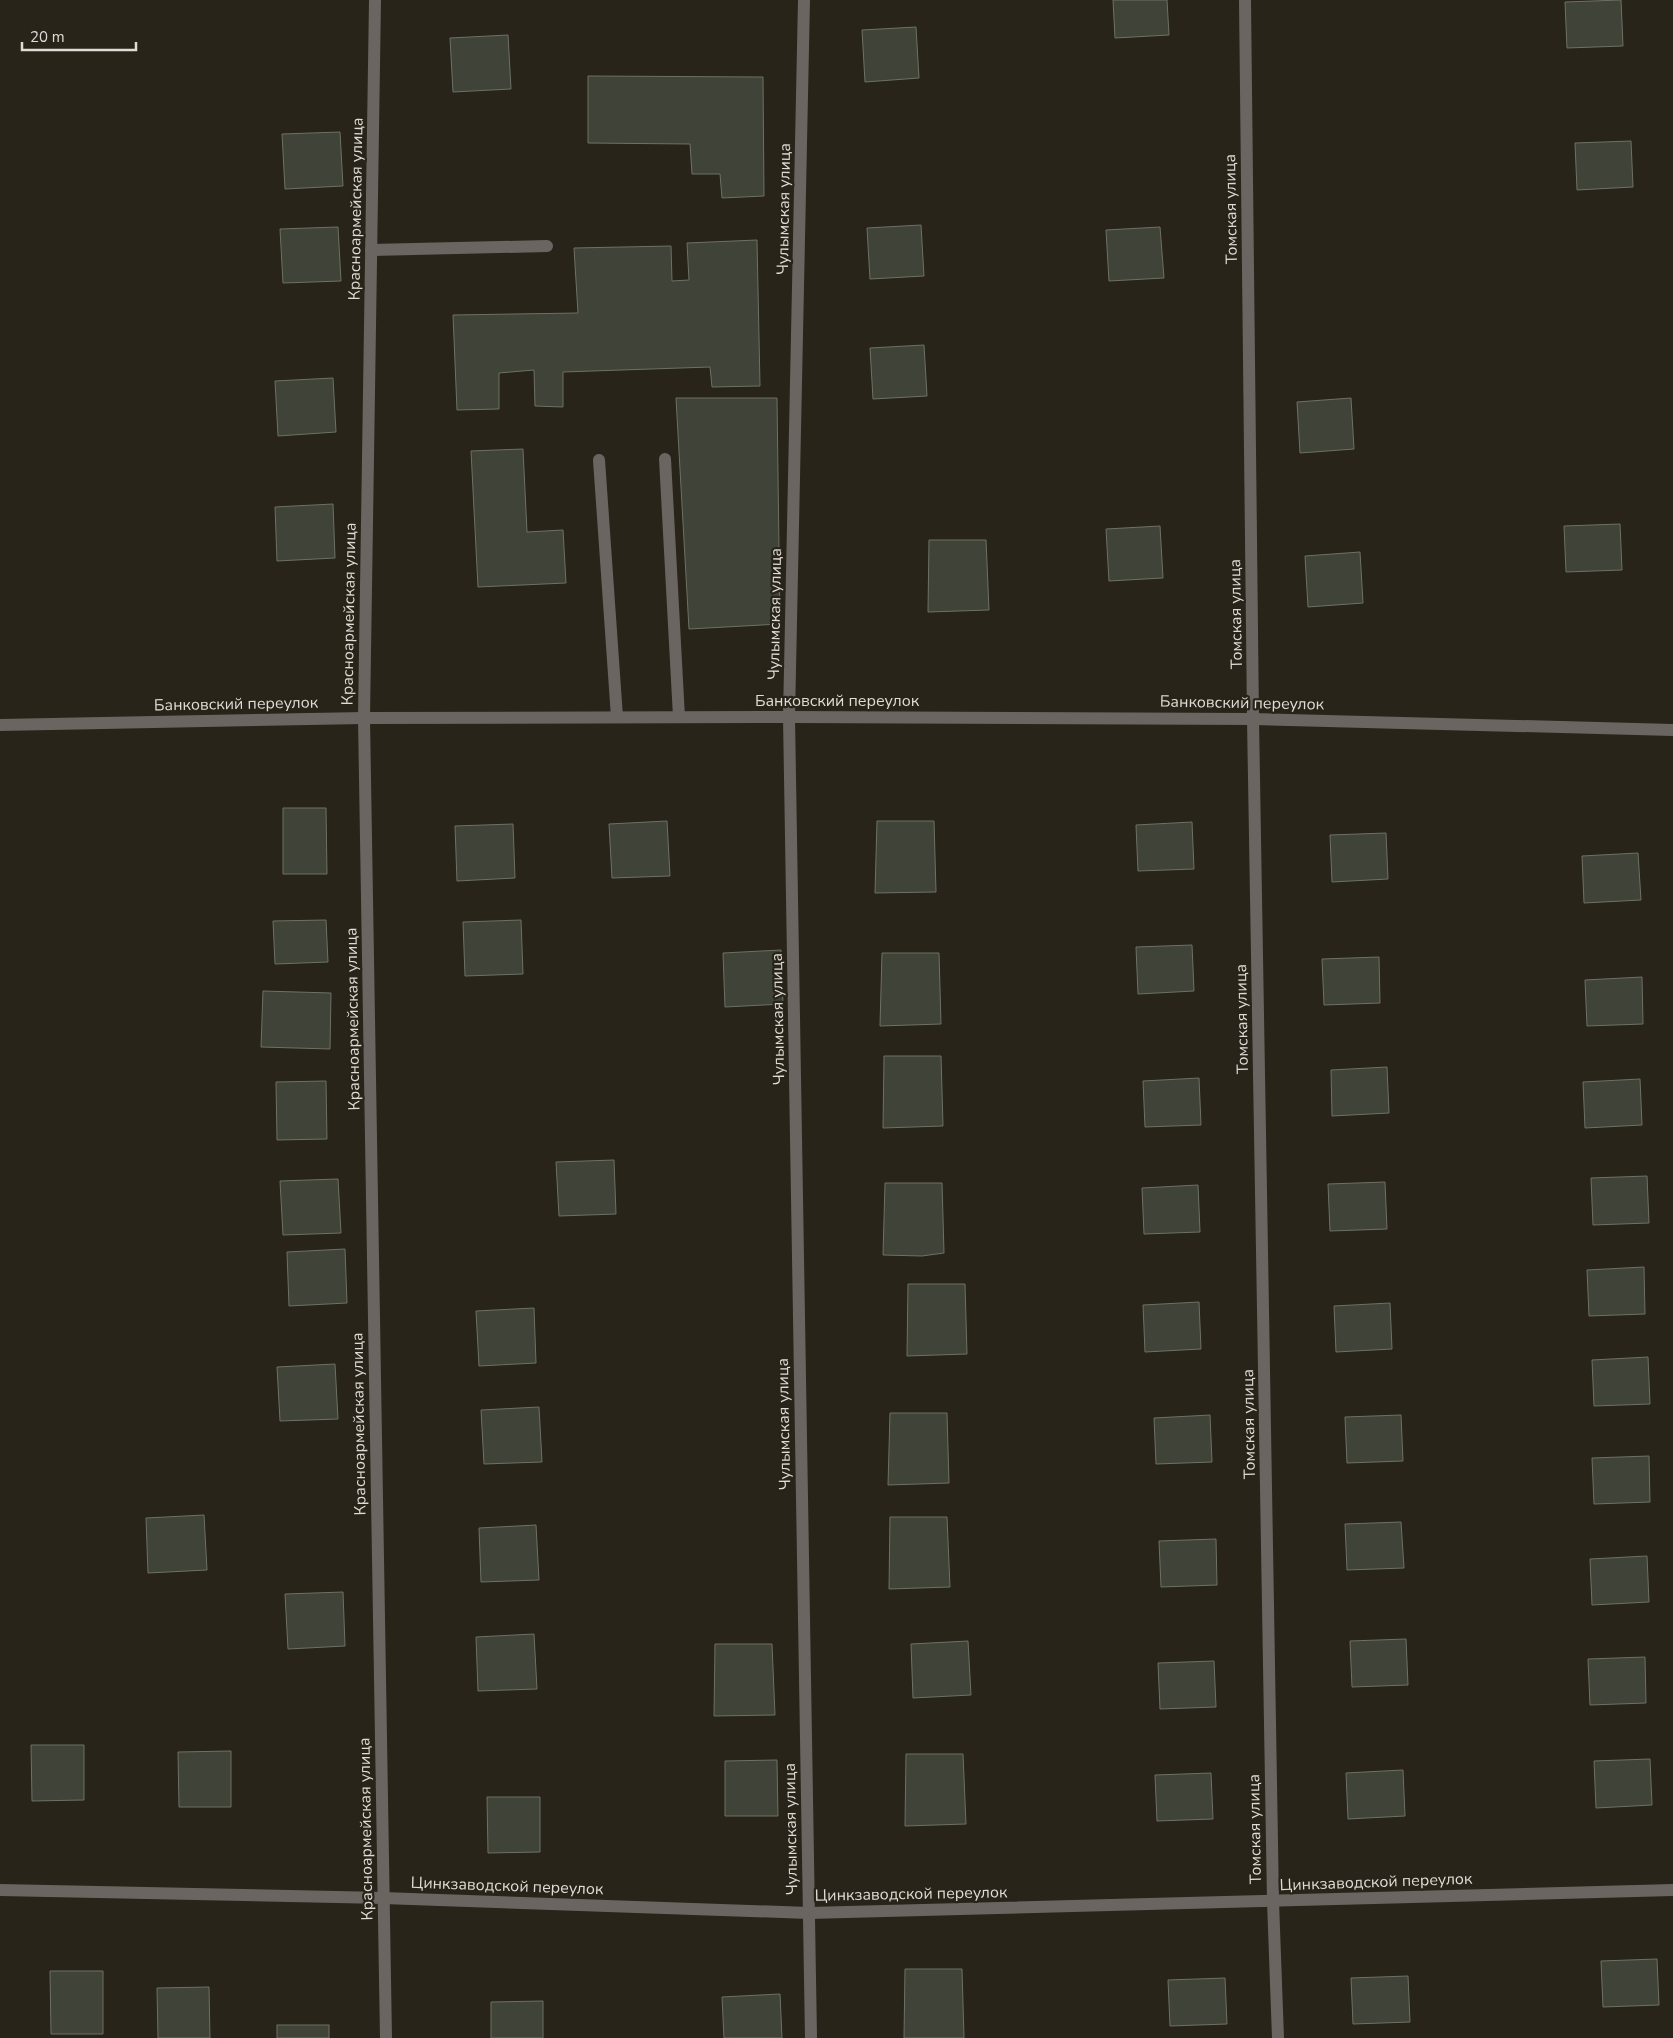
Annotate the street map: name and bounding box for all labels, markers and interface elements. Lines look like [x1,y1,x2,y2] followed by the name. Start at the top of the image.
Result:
[22,20,136,52] scale bar
[30,27,65,47] text: 20 m
[343,117,369,301] street label: Красноармейская улица
[772,143,796,275] street label: Чулымская улица
[1219,154,1243,264] street label: Томская улица
[336,522,362,706] street label: Красноармейская улица
[763,548,787,680] street label: Чулымская улица
[1224,559,1248,669] street label: Томская улица
[755,690,920,712] street label: Банковский переулок
[1160,691,1325,715] street label: Банковский переулок
[154,692,319,716] street label: Банковский переулок
[340,927,366,1111] street label: Красноармейская улица
[766,953,790,1085] street label: Чулымская улица
[1230,964,1254,1074] street label: Томская улица
[346,1332,372,1516] street label: Красноармейская улица
[772,1358,796,1490] street label: Чулымская улица
[1237,1369,1261,1479] street label: Томская улица
[353,1737,379,1921] street label: Красноармейская улица
[779,1763,803,1895] street label: Чулымская улица
[1243,1774,1267,1884] street label: Томская улица
[1279,1868,1473,1896] street label: Цинкзаводской переулок
[410,1872,604,1900] street label: Цинкзаводской переулок
[814,1881,1008,1907] street label: Цинкзаводской переулок

